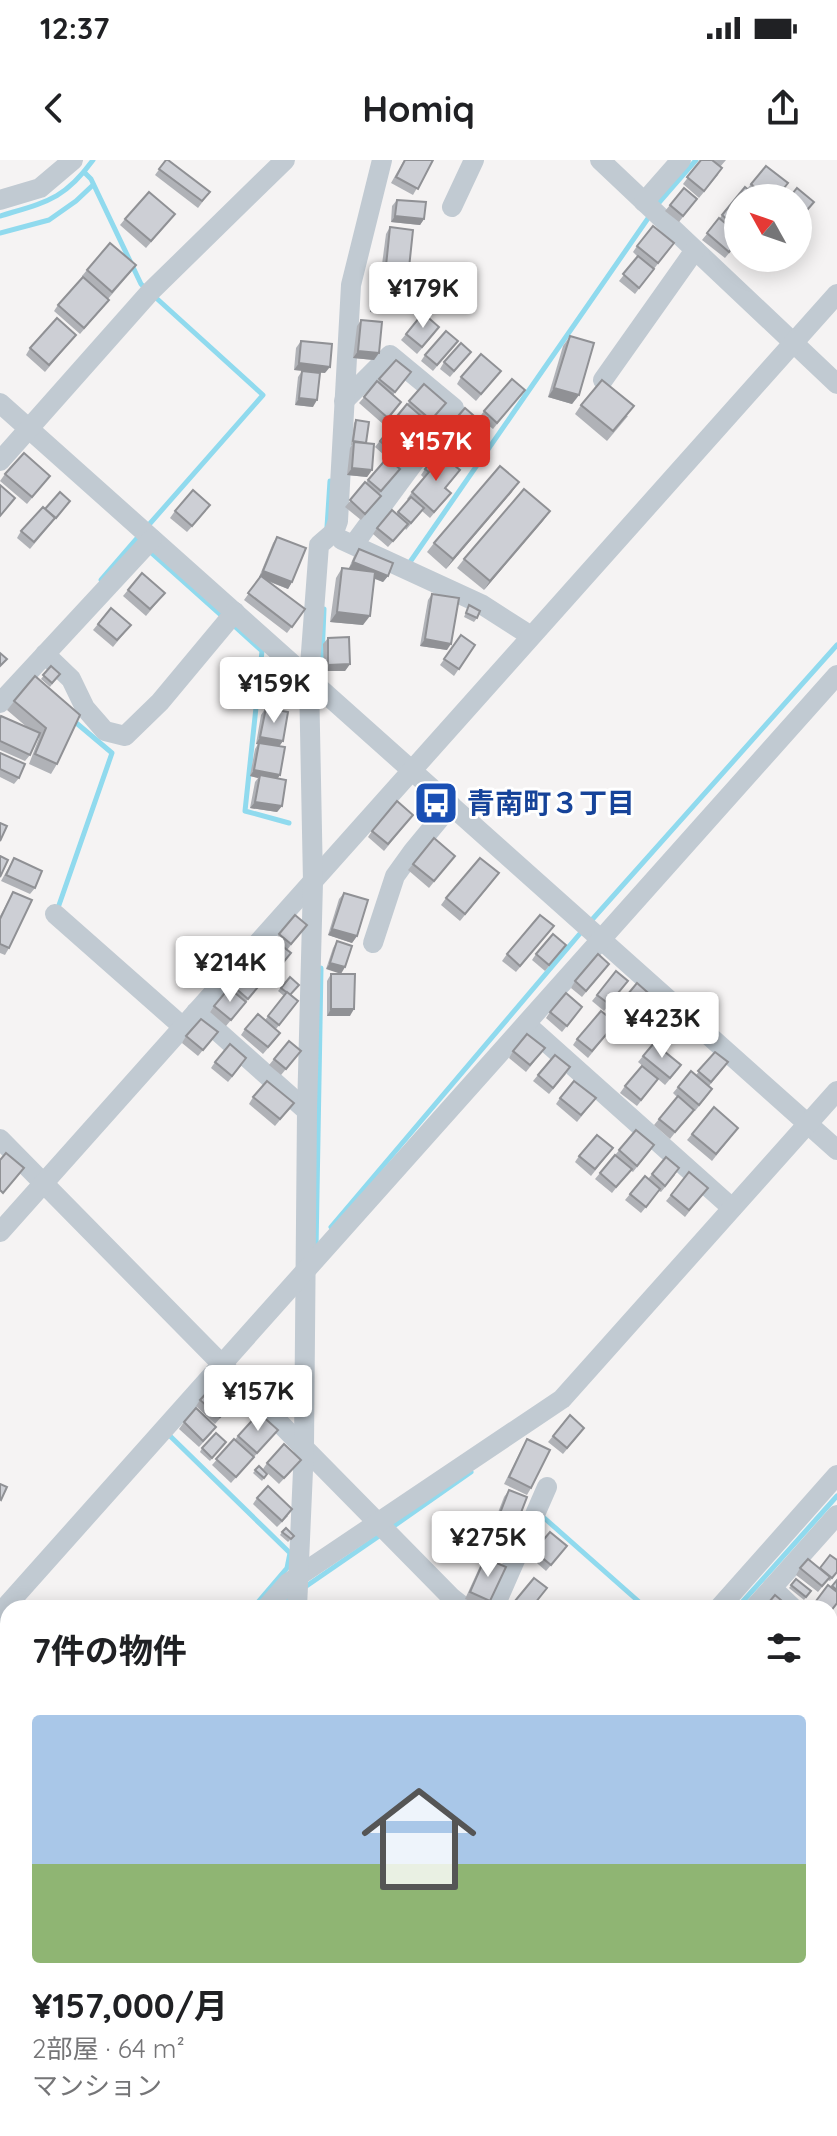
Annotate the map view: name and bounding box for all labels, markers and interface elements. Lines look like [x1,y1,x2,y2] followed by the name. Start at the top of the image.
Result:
[40,9,110,47] text: 12:37
[32,86,76,130] icon: back
[362,86,475,131] text: Homiq
[761,86,805,130] icon: share
[724,184,812,272] north arrow
[724,184,812,272] map controls
[367,262,479,330] pin: ¥179K
[387,271,459,304] text: ¥179K
[380,415,492,483] pin: ¥157K
[400,424,472,457] text: ¥157K
[218,657,330,725] pin: ¥159K
[238,666,310,699] text: ¥159K
[412,779,460,827] bus stop icon: 青南町３丁目
[467,785,635,820] place label: 青南町３丁目
[174,936,286,1004] pin: ¥214K
[194,945,266,978] text: ¥214K
[606,992,718,1060] pin: ¥423K
[624,1001,700,1034] text: ¥423K
[202,1365,314,1433] pin: ¥157K
[222,1374,294,1407] text: ¥157K
[432,1511,544,1579] pin: ¥275K
[450,1520,526,1553] text: ¥275K
[762,1626,806,1670] icon: filters
[32,1629,187,1672] text: 7件の物件
[347,1767,491,1911] icon: home
[32,1984,228,2027] text: ¥157,000/月
[32,2032,185,2065] text: 2部屋 · 64 m²
[32,2069,162,2102] text: マンション

